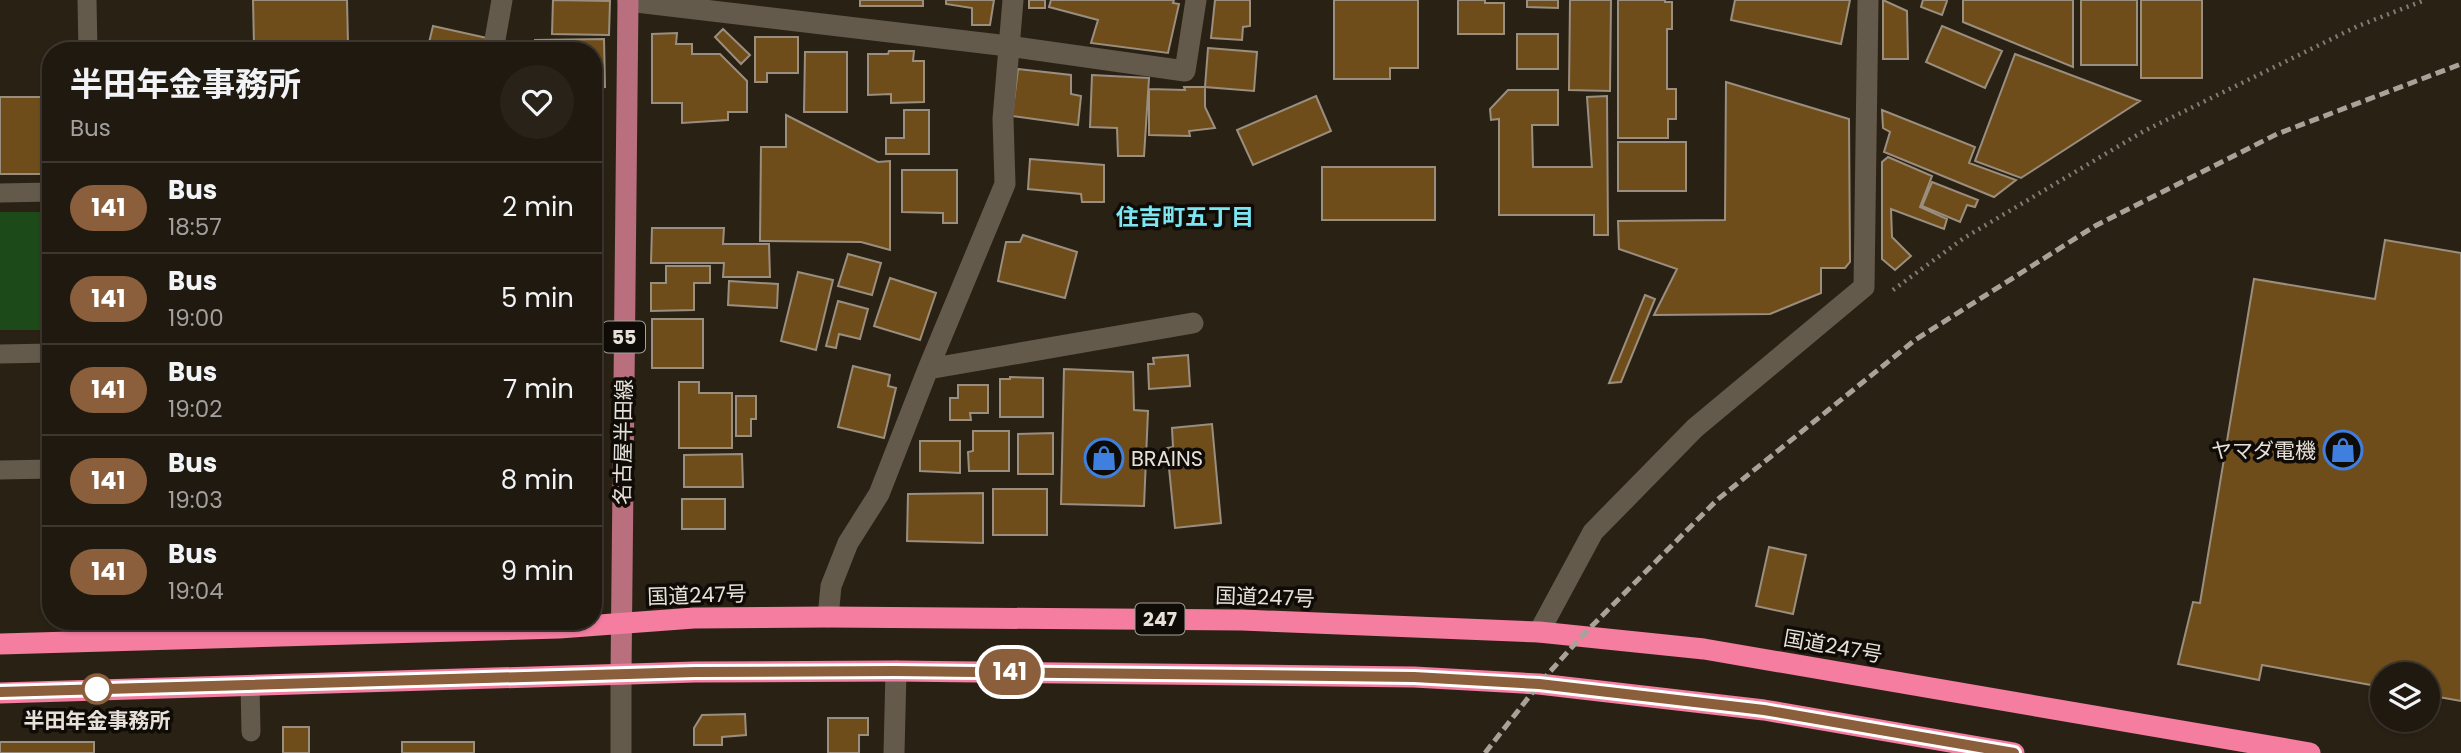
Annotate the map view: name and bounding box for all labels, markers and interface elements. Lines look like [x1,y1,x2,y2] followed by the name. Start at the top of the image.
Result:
[70,61,301,108] text: 半田年金事務所
[500,65,574,139] button: heart
[70,112,111,144] text: Bus
[168,172,217,208] text: Bus
[502,189,574,225] text: 2 min
[91,191,126,224] text: 141
[1116,201,1254,233] district label: 住吉町五丁目
[168,211,222,243] text: 18:57
[168,263,217,299] text: Bus
[501,280,574,316] text: 5 min
[91,282,126,315] text: 141
[168,302,224,334] text: 19:00
[603,322,645,352] road number: 55
[168,354,217,390] text: Bus
[503,371,574,407] text: 7 min
[91,373,126,406] text: 141
[607,379,639,505] street label: 名古屋半田線
[168,393,222,425] text: 19:02
[2322,429,2364,471] shop icon: ヤマダ電機
[2211,436,2316,465] place label: ヤマダ電機
[1083,437,1125,479] shop icon: BRAINS
[1131,444,1203,473] place label: BRAINS
[168,445,217,481] text: Bus
[501,462,574,498] text: 8 min
[91,464,126,497] text: 141
[168,484,223,516] text: 19:03
[168,536,217,572] text: Bus
[501,553,574,589] text: 9 min
[91,555,126,588] text: 141
[168,575,224,607] text: 19:04
[647,579,747,611] street label: 国道247号
[1215,581,1315,613] street label: 国道247号
[1136,604,1184,634] road number: 247
[1781,623,1885,669] street label: 国道247号
[970,649,1050,695] line badge: 141
[993,655,1027,688] text: 141
[2370,662,2440,732] map controls
[2370,662,2440,732] button: layers
[82,674,112,704] marker: 半田年金事務所
[24,706,171,735] place label: 半田年金事務所

